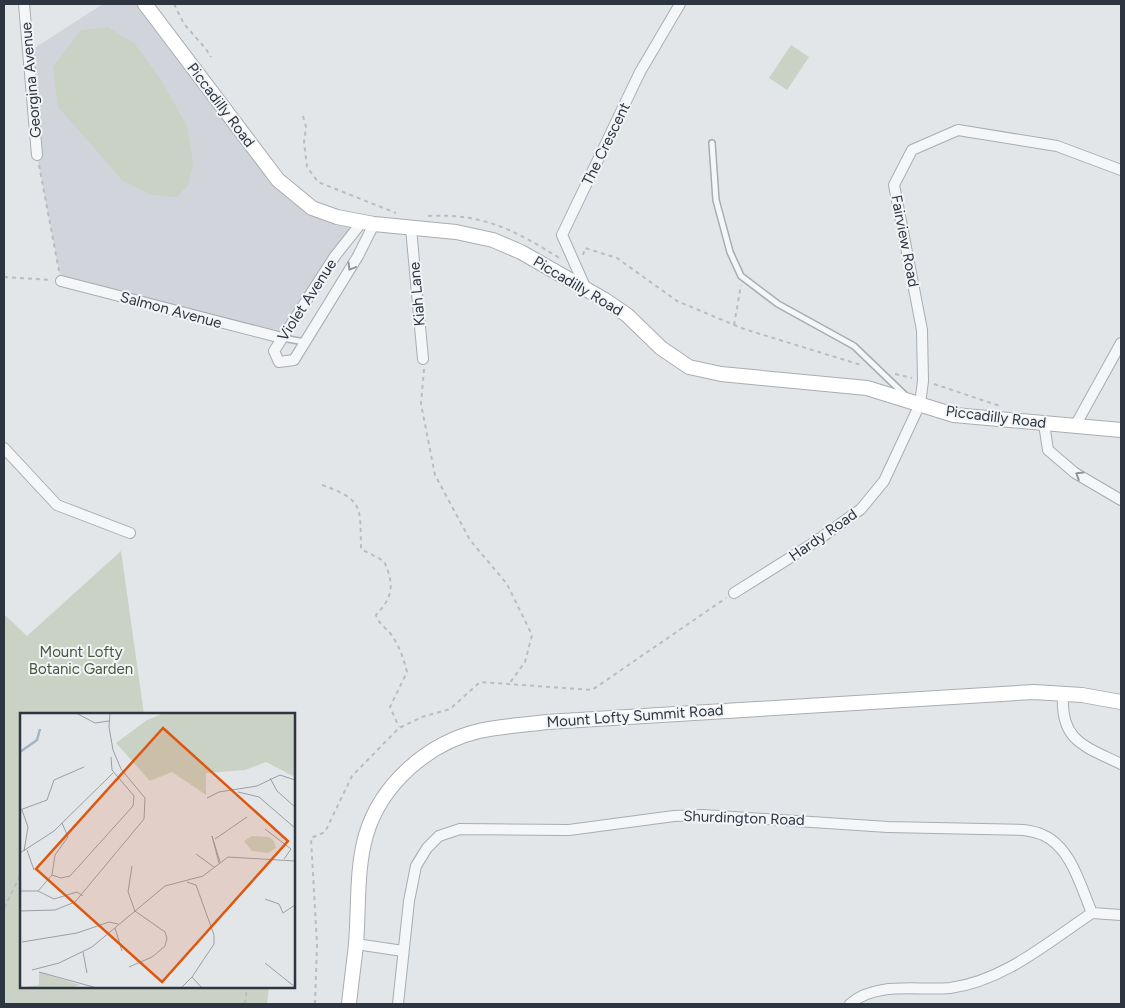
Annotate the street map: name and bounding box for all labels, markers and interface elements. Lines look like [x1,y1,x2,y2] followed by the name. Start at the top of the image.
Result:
[17,21,45,139] street label: Georgina Avenue
[183,59,259,151] street label: Piccadilly Road
[578,99,634,188] street label: The Crescent
[887,193,923,289] street label: Fairview Road
[530,252,626,320] street label: Piccadilly Road
[274,256,340,344] street label: Violet Avenue
[405,261,429,327] street label: Kiah Lane
[347,262,357,271] one-way arrow
[118,288,224,332] street label: Salmon Avenue
[945,402,1047,432] street label: Piccadilly Road
[1076,472,1085,481] one-way arrow
[786,505,860,565] street label: Hardy Road
[29,643,133,678] park label: Mount Lofty Botanic Garden
[546,701,724,731] street label: Mount Lofty Summit Road
[20,713,295,988] inset map
[683,807,805,829] street label: Shurdington Road

